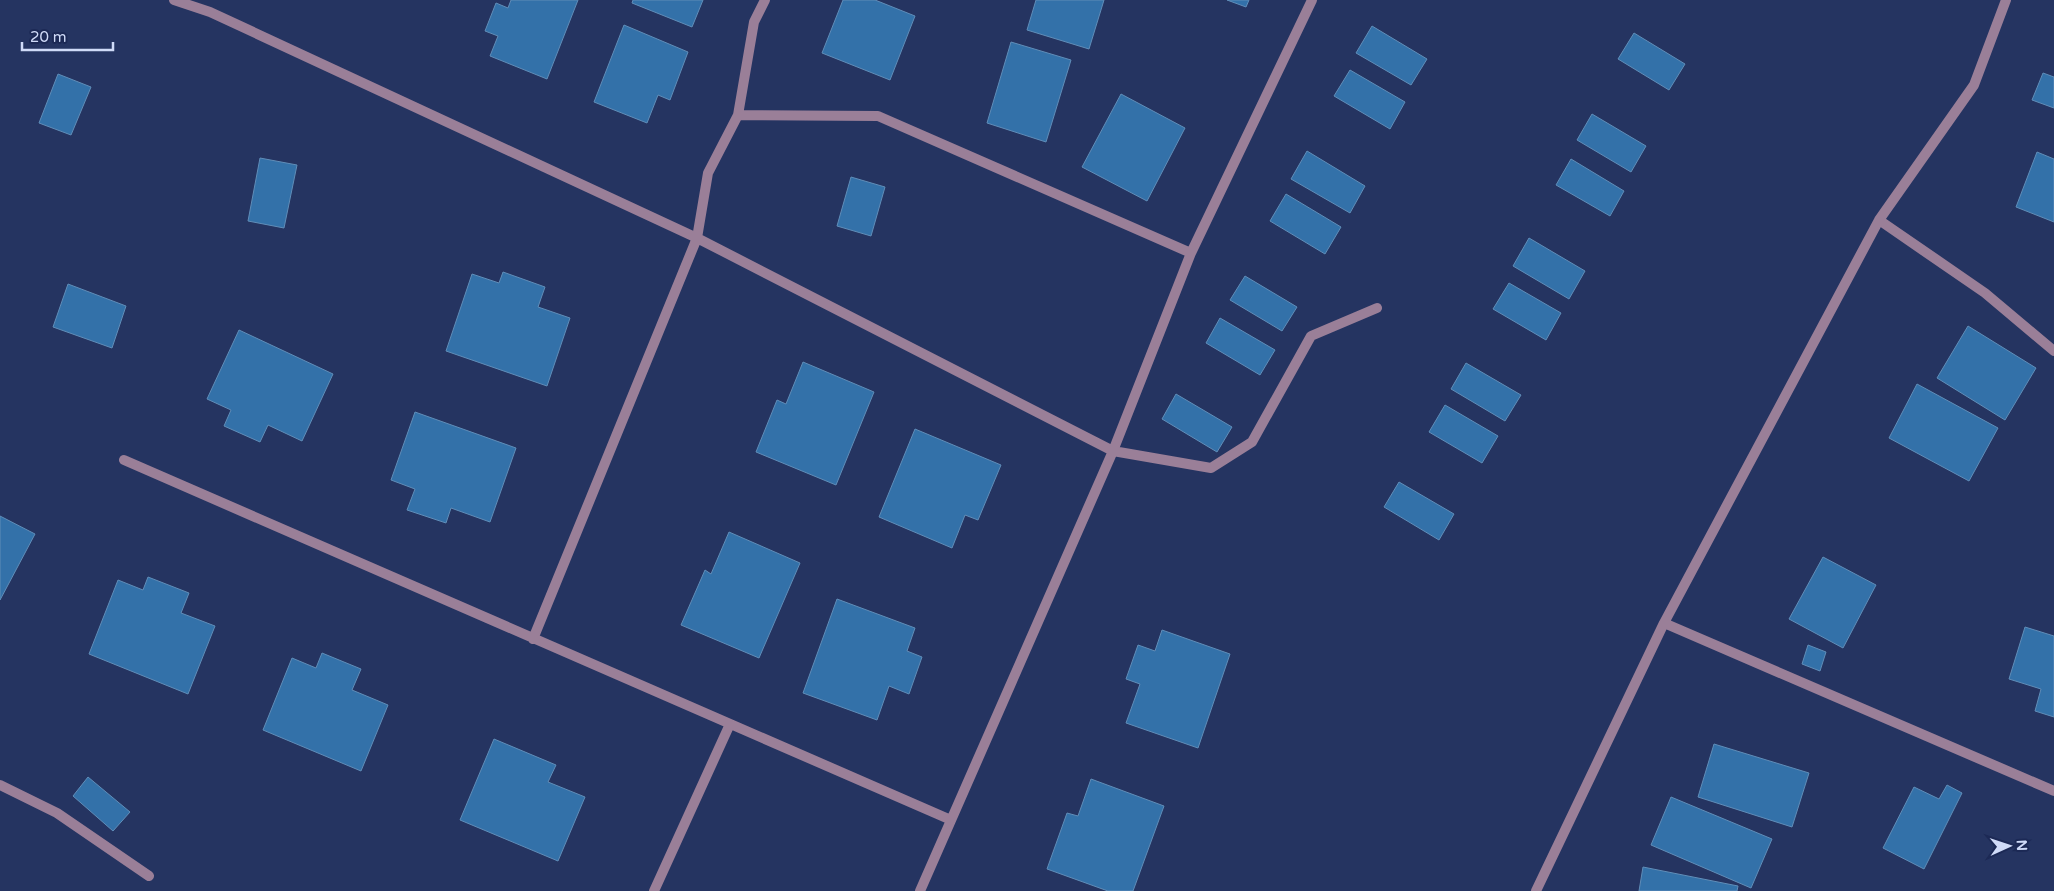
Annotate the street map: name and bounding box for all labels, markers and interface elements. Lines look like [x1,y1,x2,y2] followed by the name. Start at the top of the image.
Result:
[22,20,114,52] scale bar
[30,28,67,46] text: 20 m
[1984,821,2034,871] north arrow
[2013,839,2030,851] text: N

